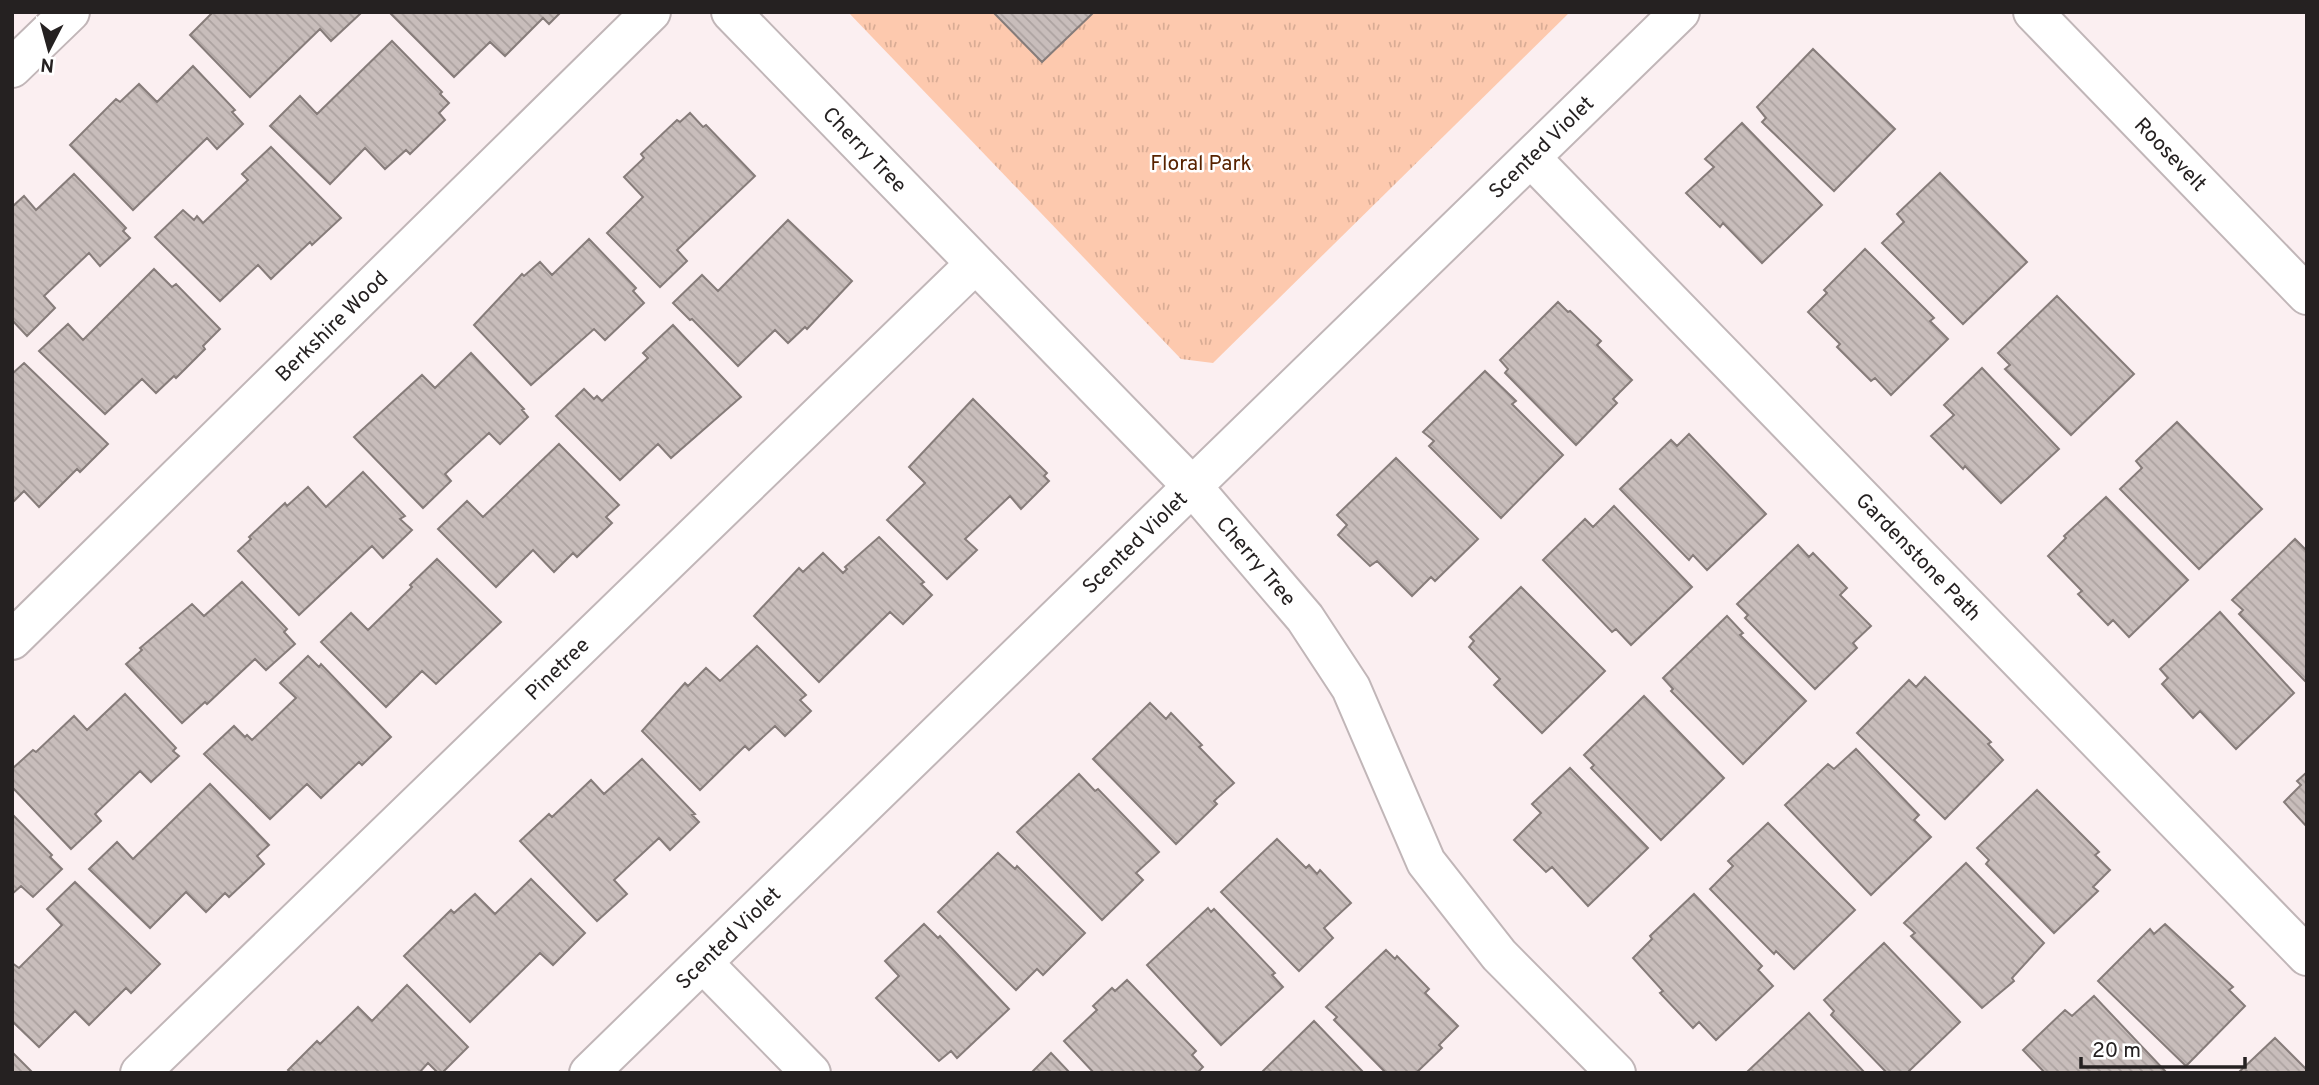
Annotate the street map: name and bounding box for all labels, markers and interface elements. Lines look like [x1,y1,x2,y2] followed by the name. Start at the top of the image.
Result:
[14,14,84,84] north arrow
[39,51,55,77] text: N
[1484,91,1600,206] street label: Scented Violet
[816,102,912,200] street label: Cherry Tree
[2128,112,2212,198] street label: Roosevelt
[1150,151,1252,178] park label: Floral Park
[270,266,395,389] street label: Berkshire Wood
[1077,486,1194,601] street label: Scented Violet
[1849,488,1986,628] street label: Gardenstone Path
[1209,511,1301,613] street label: Cherry Tree
[520,632,596,707] street label: Pinetree
[671,882,787,996] street label: Scented Violet
[2081,1026,2246,1070] scale bar
[2092,1038,2141,1065] text: 20 m

